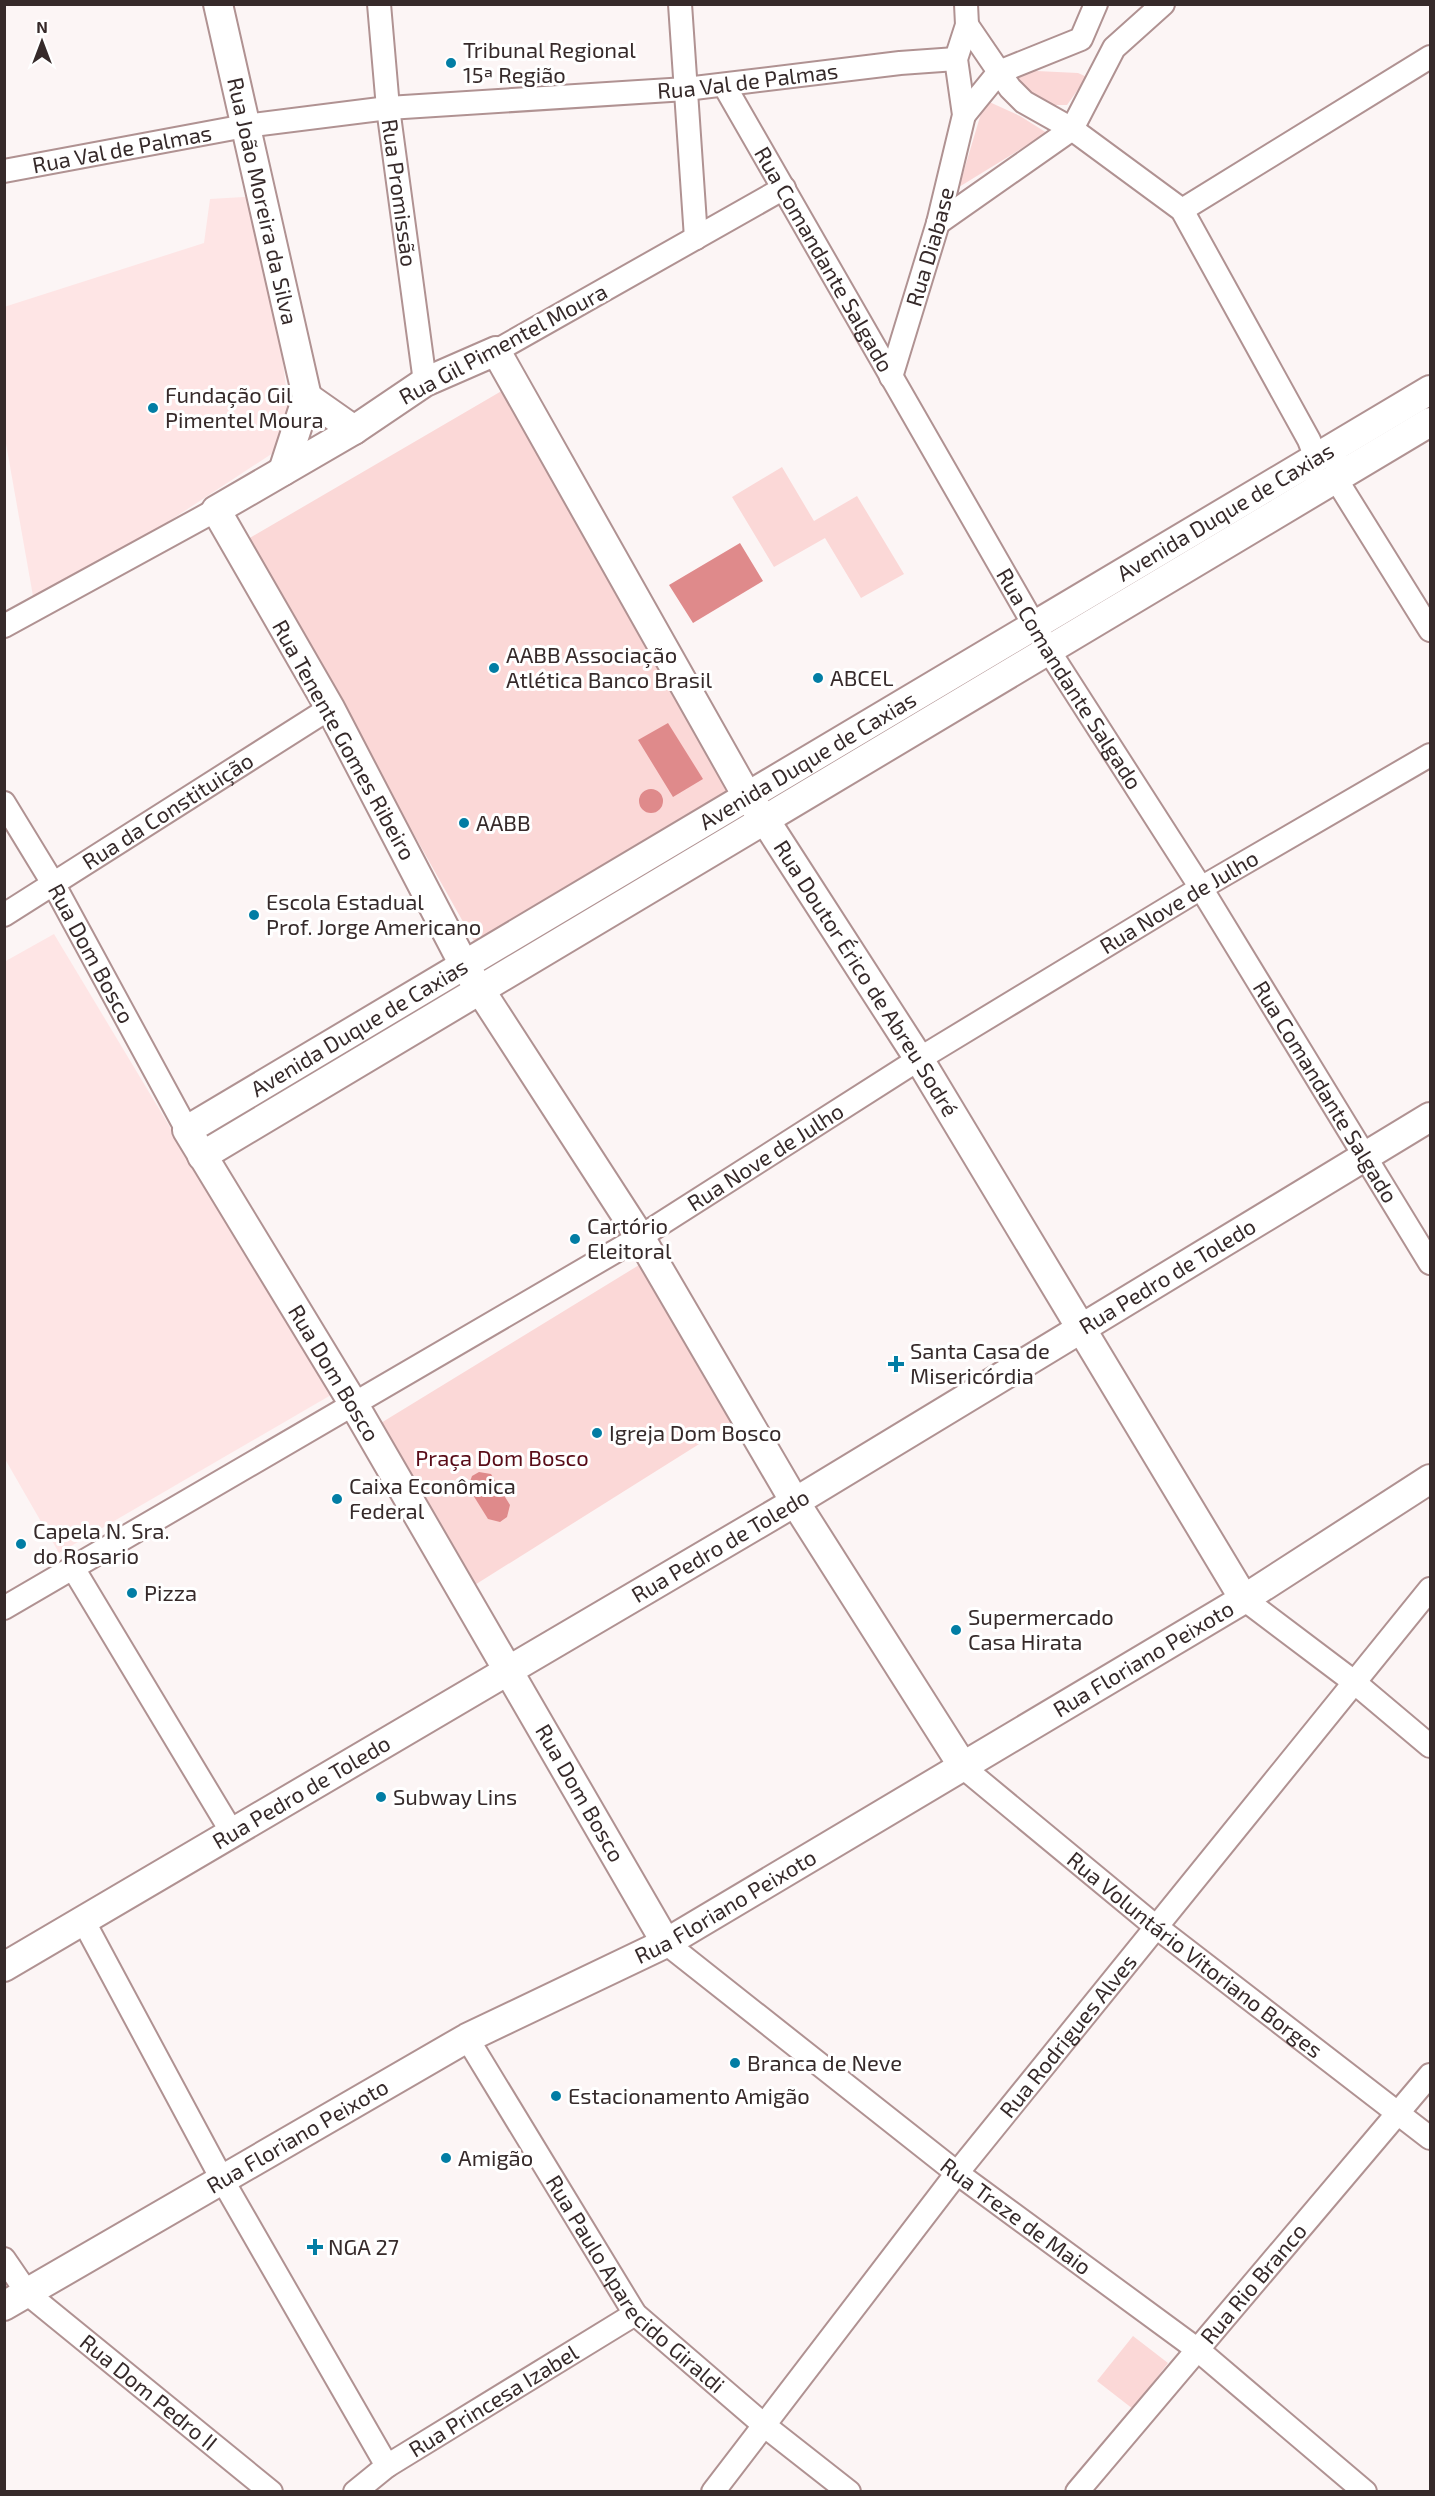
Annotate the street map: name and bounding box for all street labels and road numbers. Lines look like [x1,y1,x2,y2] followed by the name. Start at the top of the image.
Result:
[656,57,839,103] street label: Rua Val de Palmas
[223,75,304,327] street label: Rua João Moreira da Silva
[378,117,423,268] street label: Rua Promissão
[30,119,214,177] street label: Rua Val de Palmas
[750,142,900,376] street label: Rua Comandante Salgado
[899,184,958,309] street label: Rua Diabase
[394,277,611,409] street label: Rua Gil Pimentel Moura
[1112,436,1338,586] street label: Avenida Duque de Caxias
[992,563,1148,794] street label: Rua Comandante Salgado
[268,615,422,864] street label: Rua Tenente Gomes Ribeiro
[694,685,920,834] street label: Avenida Duque de Caxias
[77,746,258,874] street label: Rua da Constituição
[769,835,964,1121] street label: Rua Doutor Érico de Abreu Sodré
[1094,844,1262,958] street label: Rua Nove de Julho
[44,879,140,1027] street label: Rua Dom Bosco
[246,952,472,1101] street label: Avenida Duque de Caxias
[1249,976,1404,1207] street label: Rua Comandante Salgado
[682,1097,848,1216] street label: Rua Nove de Julho
[1074,1212,1260,1339] street label: Rua Pedro de Toledo
[284,1299,386,1446] street label: Rua Dom Bosco
[626,1483,813,1607] street label: Rua Pedro de Toledo
[1048,1594,1238,1722] street label: Rua Floriano Peixoto
[531,1719,631,1866] street label: Rua Dom Bosco
[207,1729,394,1854] street label: Rua Pedro de Toledo
[630,1843,820,1968] street label: Rua Floriano Peixoto
[1063,1845,1328,2062] street label: Rua Voluntário Vitoriano Borges
[993,1948,1141,2122] street label: Rua Rodrigues Alves
[201,2073,392,2198] street label: Rua Floriano Peixoto
[936,2151,1097,2279] street label: Rua Treze de Maio
[541,2170,730,2397] street label: Rua Paulo Aparecido Giraldi
[1194,2217,1311,2349] street label: Rua Rio Branco
[75,2328,223,2455] street label: Rua Dom Pedro II
[403,2338,583,2462] street label: Rua Princesa Izabel

